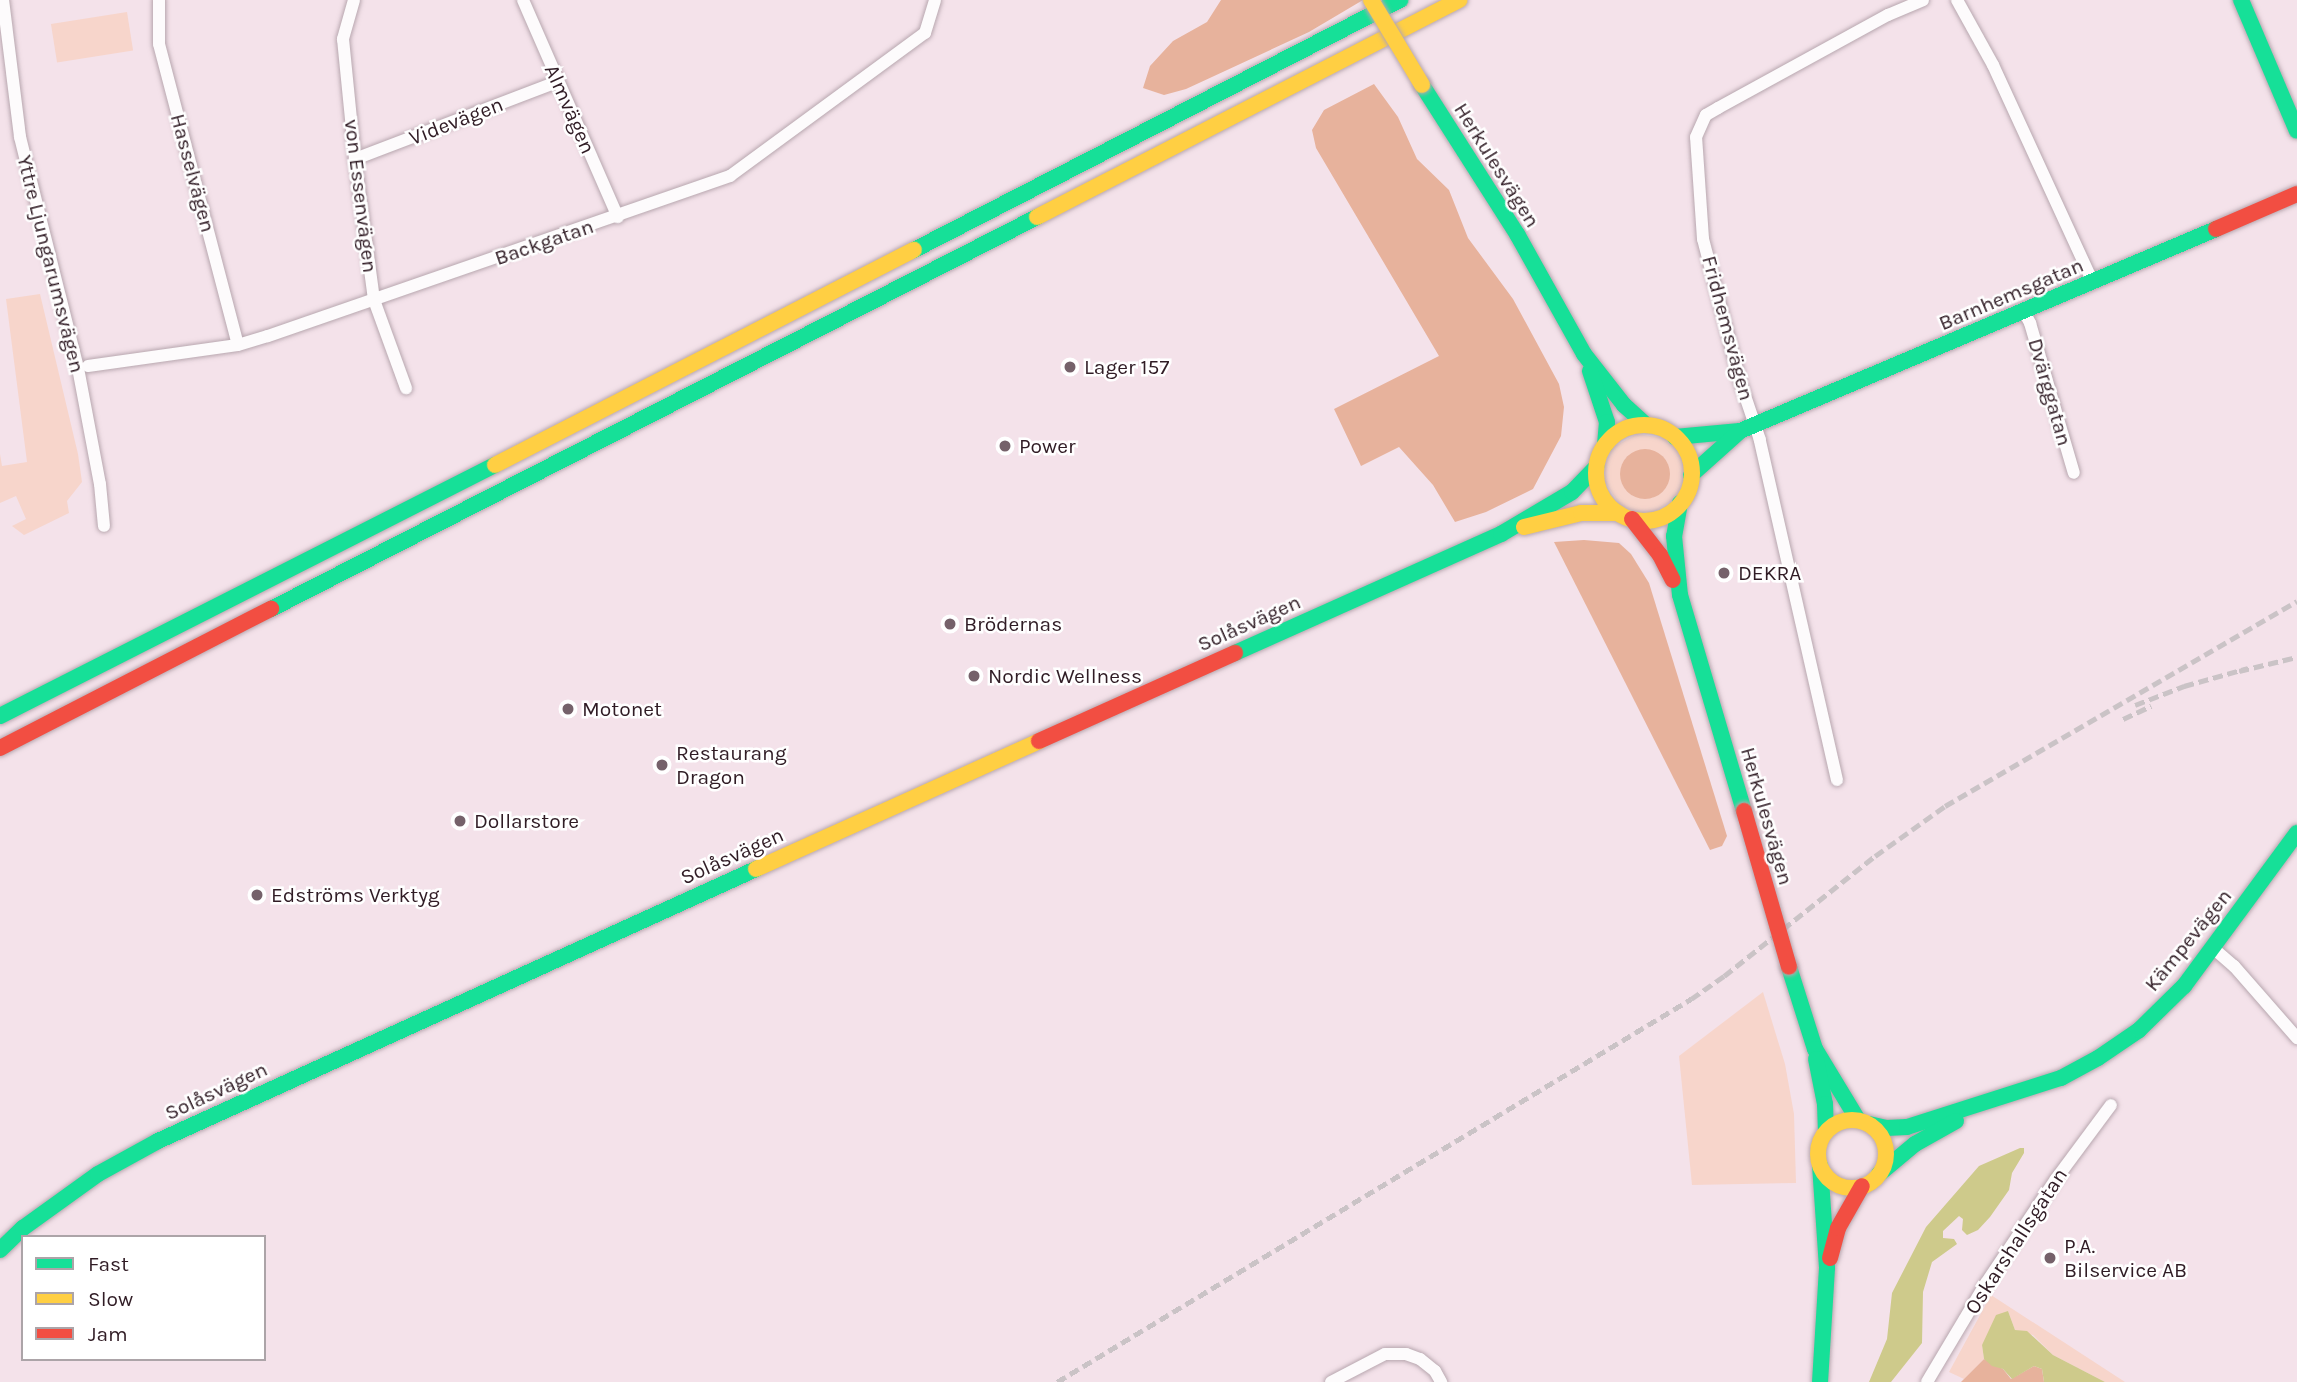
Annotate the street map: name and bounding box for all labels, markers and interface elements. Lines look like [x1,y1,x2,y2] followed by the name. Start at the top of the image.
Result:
[539,60,601,158] street label: Almvägen
[405,92,507,150] street label: Videvägen
[1449,98,1545,232] street label: Herkulesvägen
[165,111,221,235] street label: Hasselvägen
[339,118,383,274] street label: von Essenvägen
[12,153,90,375] street label: Yttre Ljungarumsvägen
[491,213,597,271] street label: Backgatan
[1935,252,2087,336] street label: Barnhemsgatan
[1697,253,1759,403] street label: Fridhemsvägen
[2023,335,2077,449] street label: Dvärggatan
[1084,354,1169,380] place label: Lager 157
[1062,359,1078,375] marker: Lager 157
[1019,433,1076,459] place label: Power
[997,438,1013,454] marker: Power
[1738,560,1801,586] place label: DEKRA
[1716,565,1732,581] marker: DEKRA
[1194,589,1304,657] street label: Solåsvägen
[964,611,1062,637] place label: Brödernas
[942,616,958,632] marker: Brödernas
[988,663,1142,689] place label: Nordic Wellness
[966,668,982,684] marker: Nordic Wellness
[582,696,662,722] place label: Motonet
[560,701,576,717] marker: Motonet
[676,740,787,790] place label: Restaurang Dragon
[1735,744,1799,888] street label: Herkulesvägen
[654,757,670,773] marker: Restaurang Dragon
[474,808,579,834] place label: Dollarstore
[452,813,468,829] marker: Dollarstore
[677,822,787,890] street label: Solåsvägen
[271,882,440,908] place label: Edströms Verktyg
[2139,884,2237,996] street label: Kämpevägen
[249,887,265,903] marker: Edströms Verktyg
[161,1056,271,1126] street label: Solåsvägen
[1959,1163,2073,1319] street label: Oskarshallsgatan
[2064,1233,2187,1283] place label: P.A. Bilservice AB
[21,1235,266,1361] legend
[2042,1250,2058,1266] marker: P.A. Bilservice AB
[88,1252,129,1276] text: Fast
[88,1287,133,1311] text: Slow
[88,1322,128,1346] text: Jam

